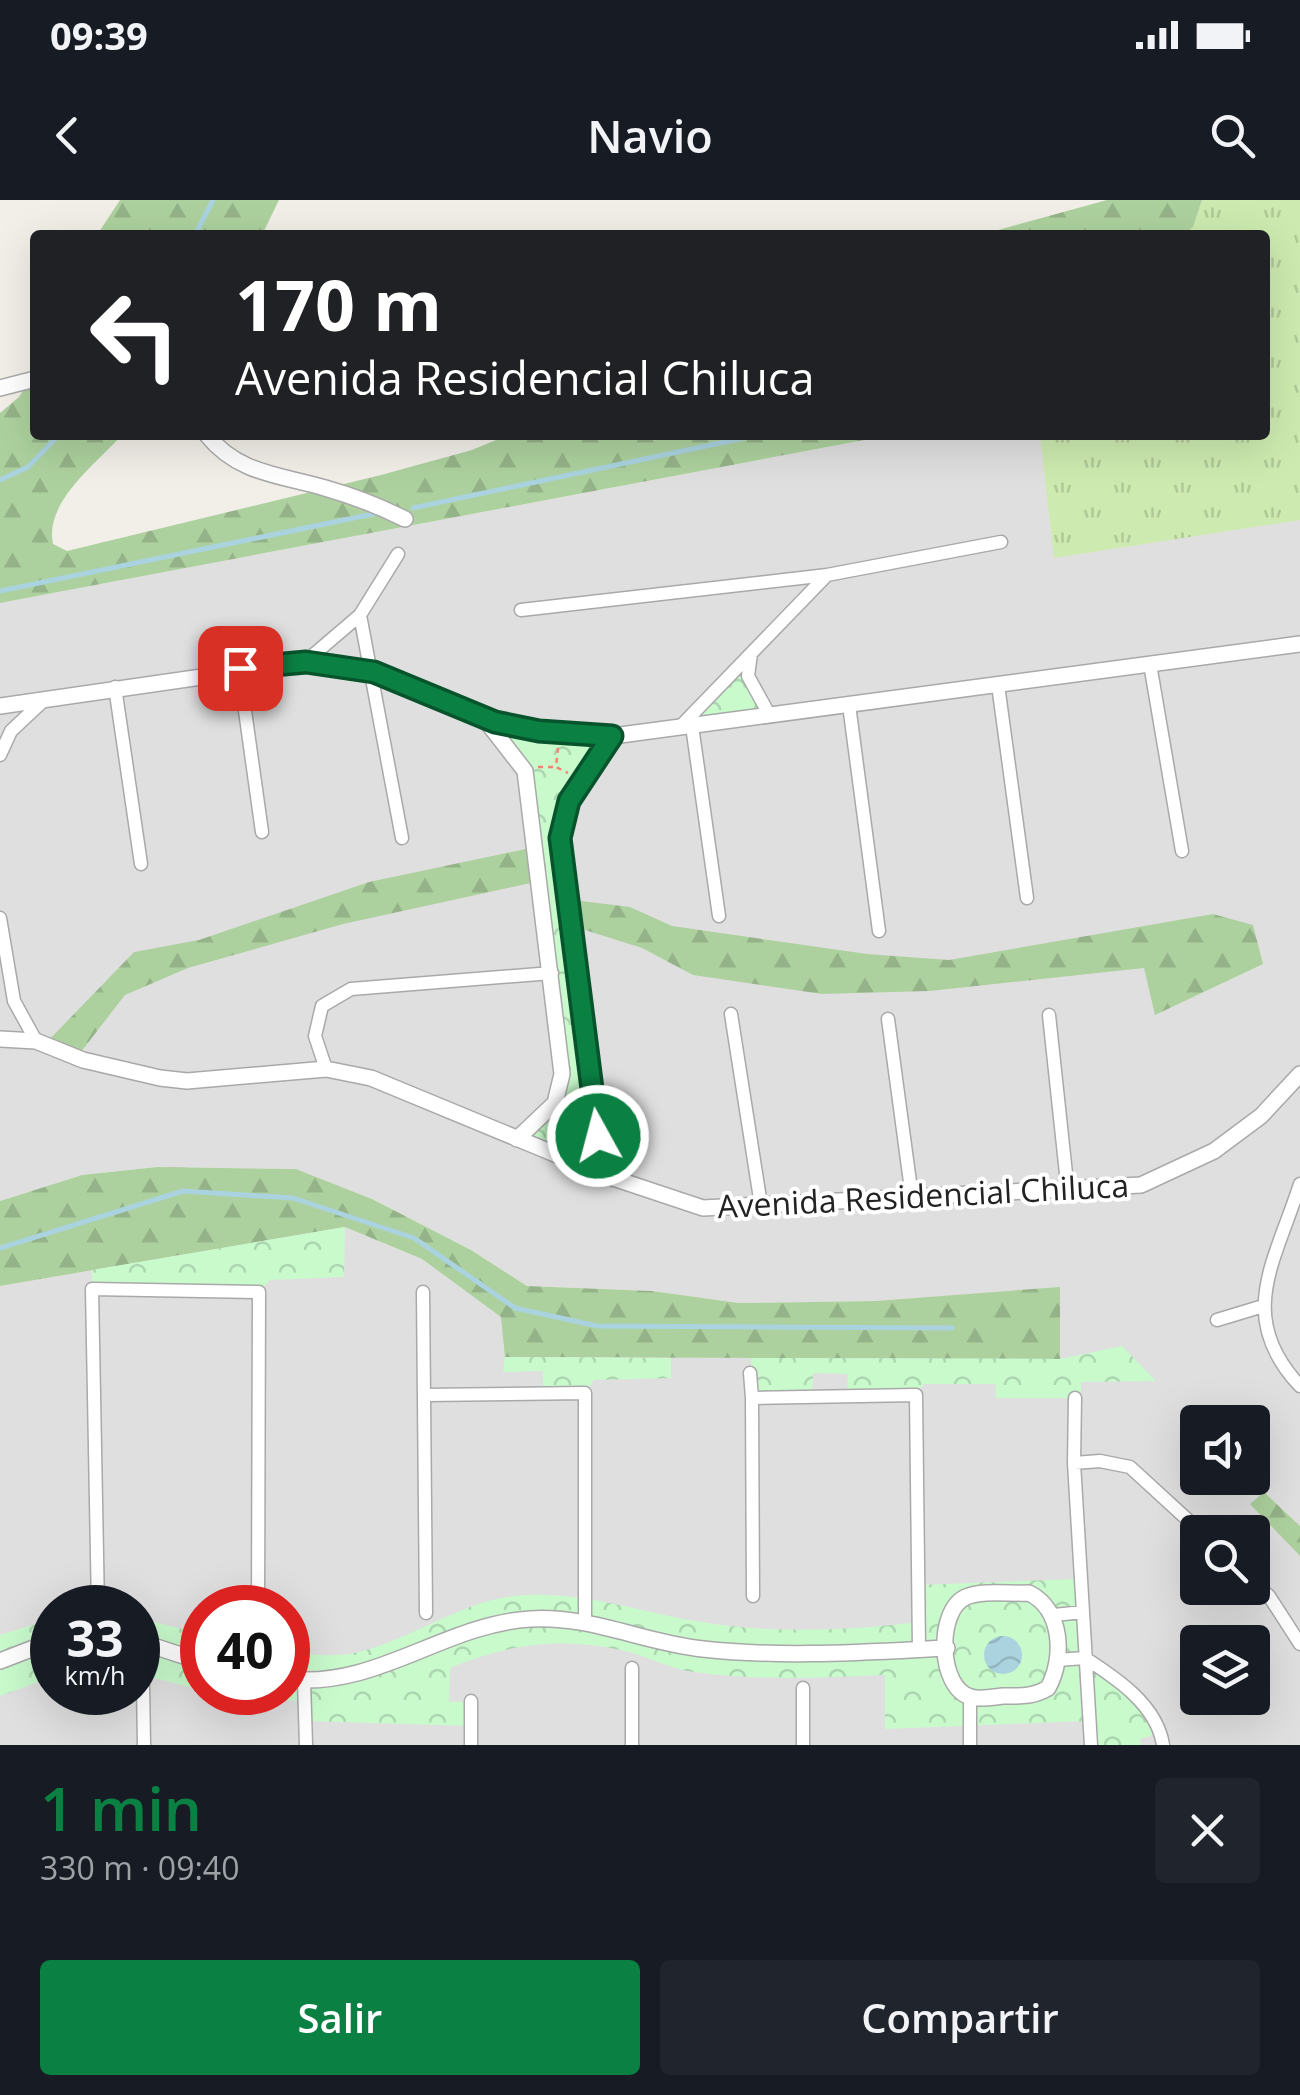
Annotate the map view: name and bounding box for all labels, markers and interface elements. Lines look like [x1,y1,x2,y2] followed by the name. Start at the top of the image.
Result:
[50,9,148,61] text: 09:39
[587,105,713,166] text: Navio
[40,108,95,163] icon: back
[1205,108,1260,163] icon: search
[235,256,442,352] text: 170 m
[70,270,200,400] icon: left
[235,347,814,408] text: Avenida Residencial Chiluca
[198,626,283,711] pin
[213,641,268,696] icon: arrive
[546,1084,650,1188] position arrow
[716,1163,1130,1227] street label: Avenida Residencial Chiluca
[1180,1405,1270,1715] map controls
[1180,1405,1270,1495] button: sound
[1180,1515,1270,1605] button: search
[180,1585,310,1715] speed limit sign: 40
[66,1604,124,1672] text: 33
[1180,1625,1270,1715] button: layers
[65,1658,125,1692] text: km/h
[40,1767,202,1849] text: 1 min
[1155,1778,1260,1883] button: close
[40,1846,239,1889] text: 330 m · 09:40
[40,1960,640,2075] button: Salir
[660,1960,1260,2075] button: Compartir

